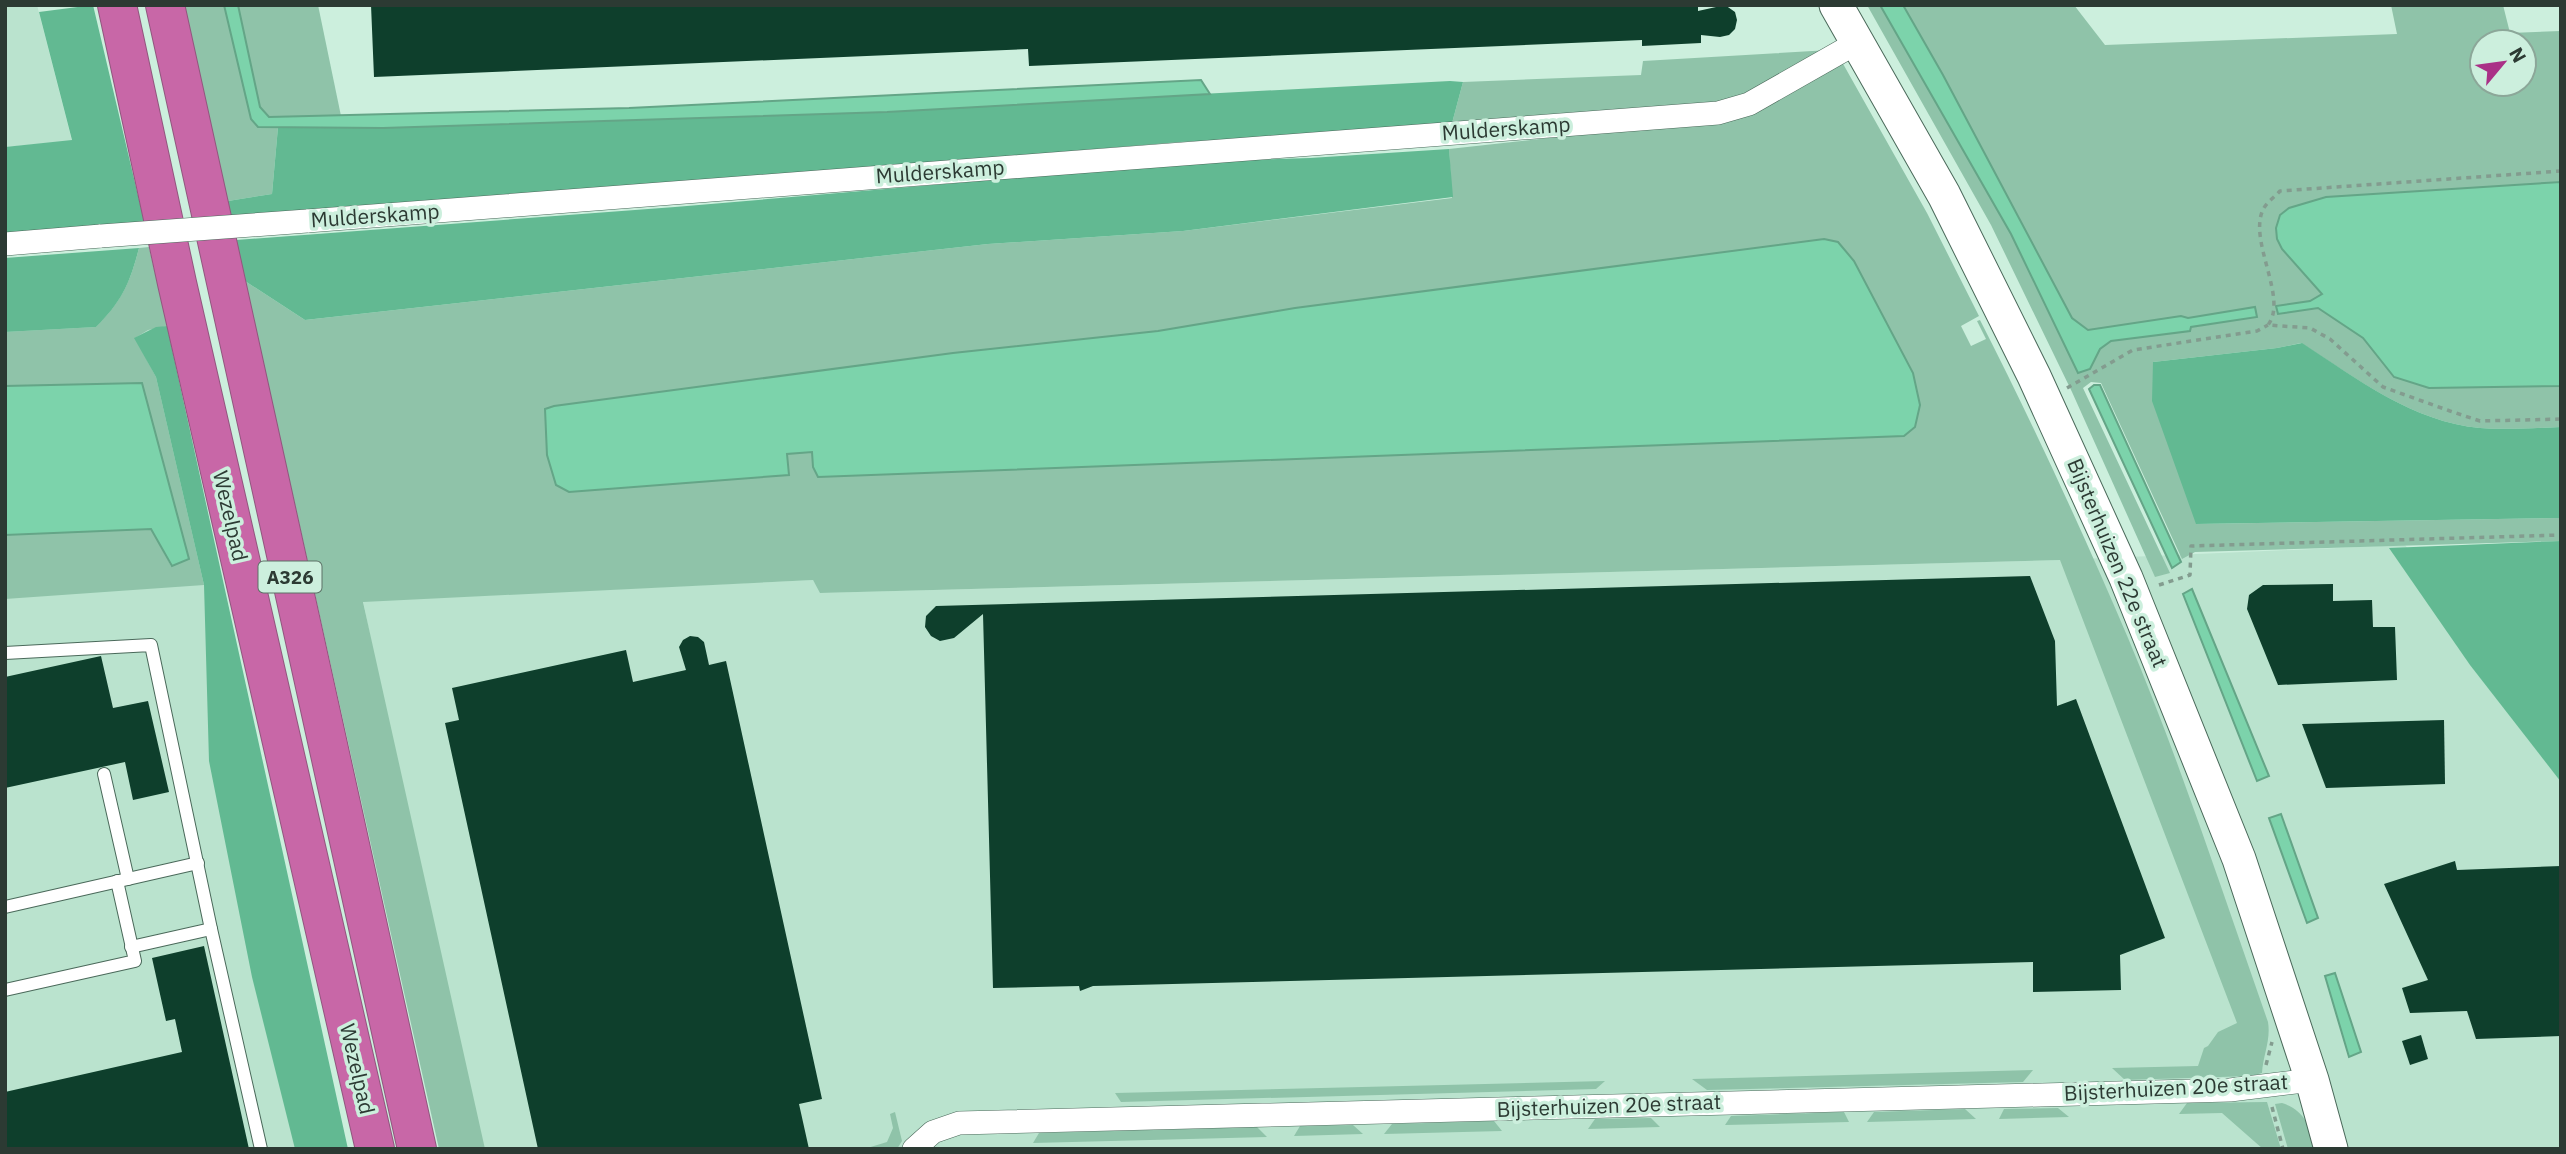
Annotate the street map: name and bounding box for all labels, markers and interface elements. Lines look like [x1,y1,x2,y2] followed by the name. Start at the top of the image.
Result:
[2468,28,2538,98] north arrow
[2504,43,2532,67] text: N
[1441,110,1571,146] street label: Mulderskamp
[875,153,1005,189] street label: Mulderskamp
[310,197,440,233] street label: Mulderskamp
[2061,454,2175,671] street label: Bijsterhuizen 22e straat
[207,468,255,564] street label: Wezelpad
[258,562,322,592] road number: A326
[334,1021,382,1117] street label: Wezelpad
[2063,1067,2289,1107] street label: Bijsterhuizen 20e straat
[1496,1087,1722,1123] street label: Bijsterhuizen 20e straat

